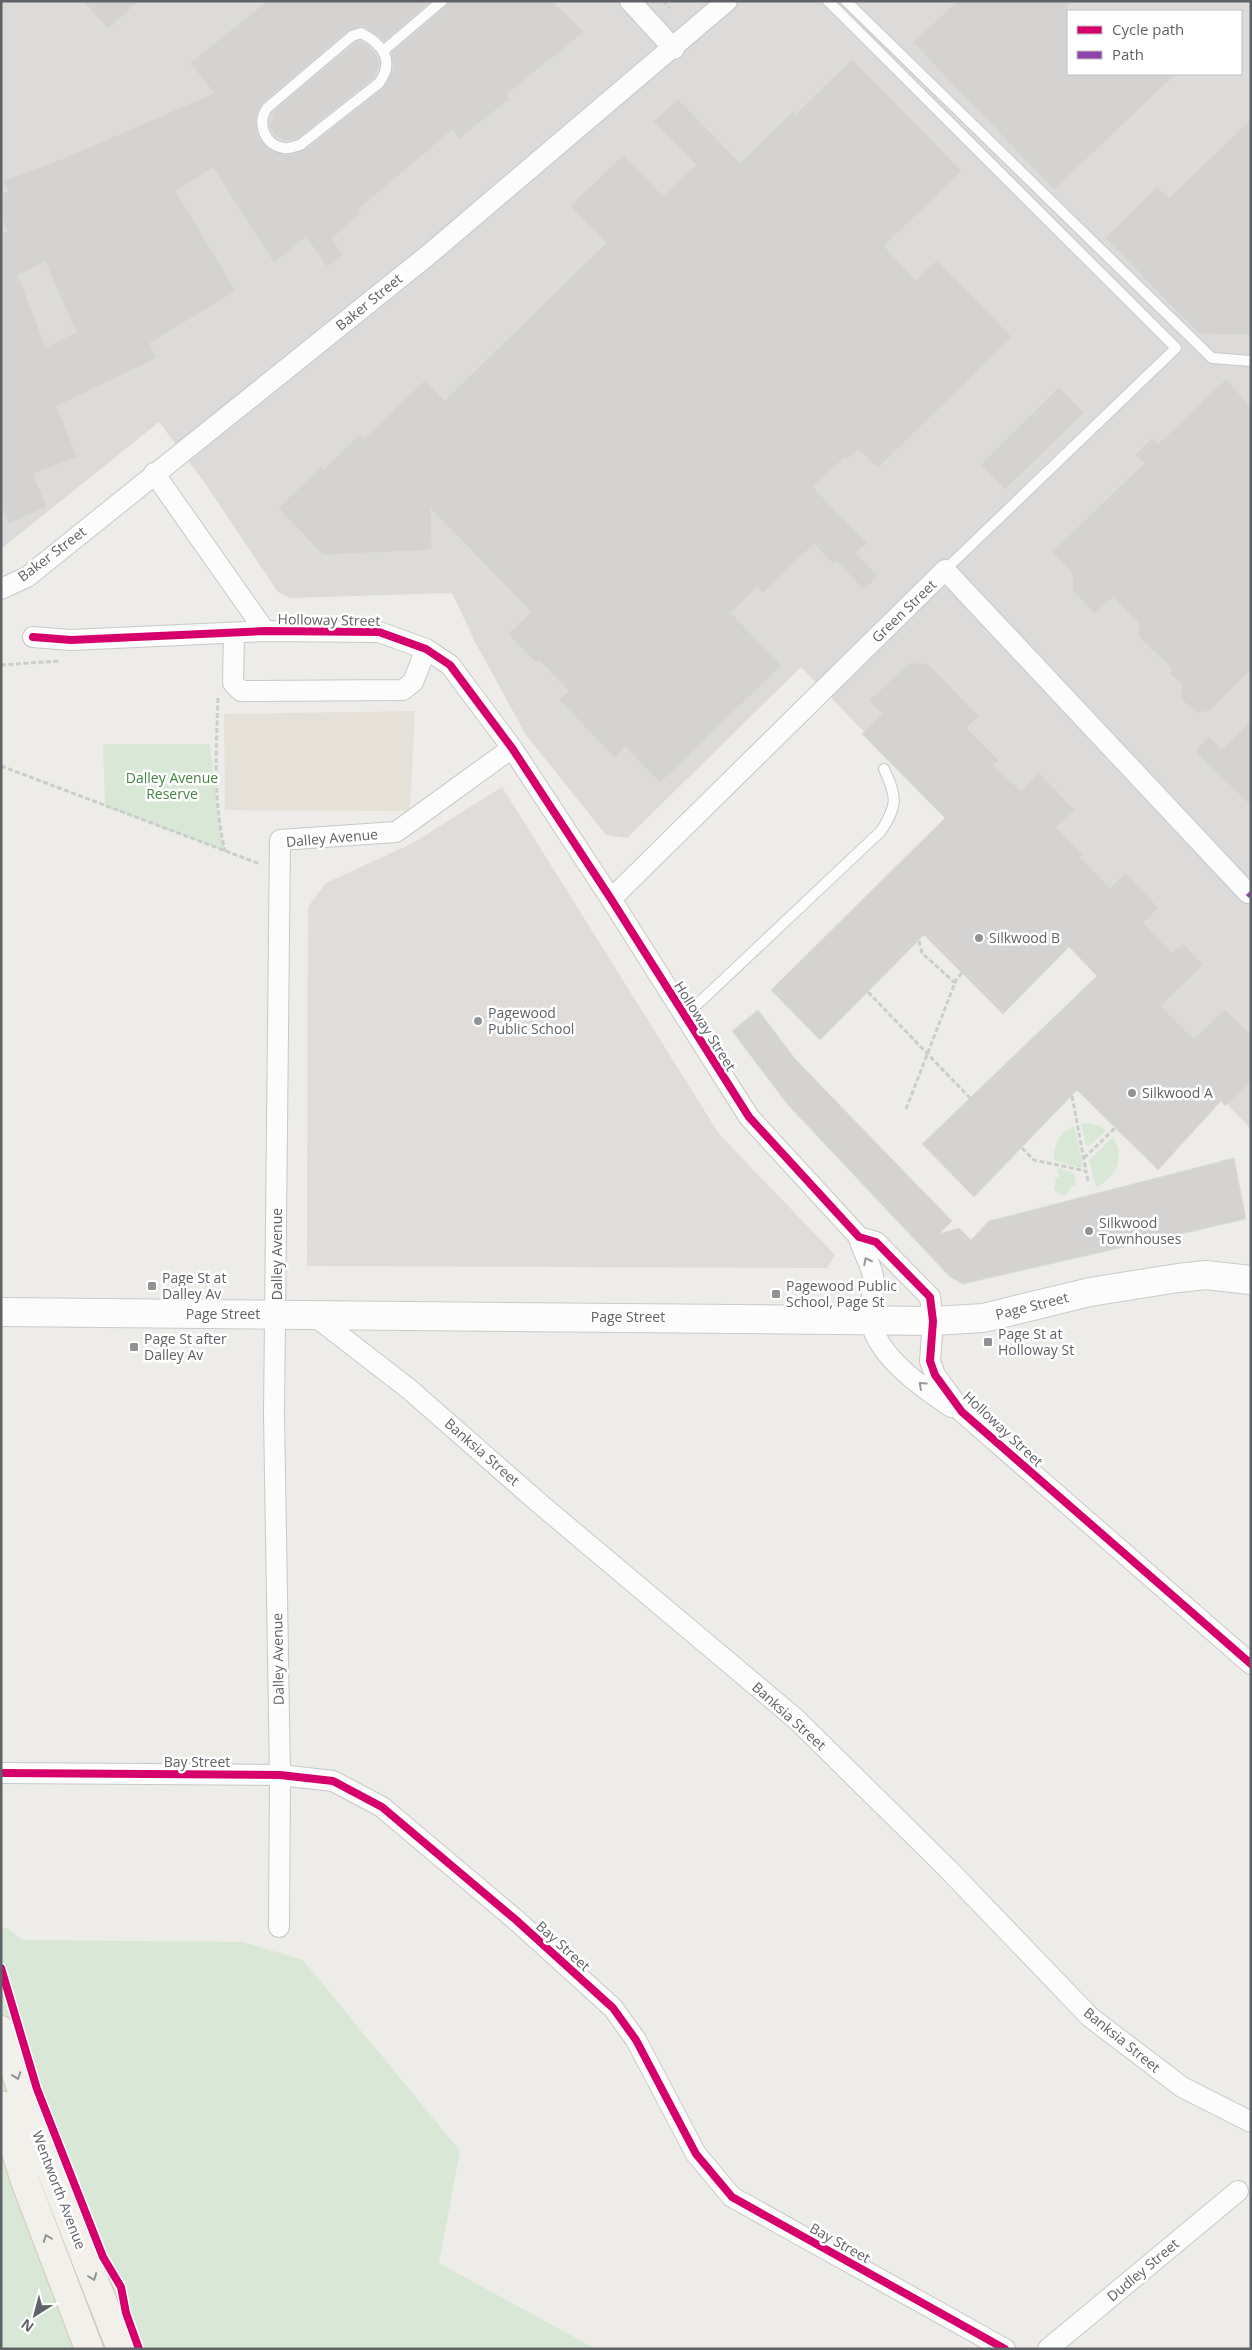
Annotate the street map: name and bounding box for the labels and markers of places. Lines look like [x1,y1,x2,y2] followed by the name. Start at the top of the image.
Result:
[989,928,1060,947] place label: Silkwood B
[973,932,985,944] marker: Silkwood B
[488,1003,574,1038] place label: Pagewood Public School
[472,1015,484,1027] marker: Pagewood Public School
[1142,1083,1213,1102] place label: Silkwood A
[1126,1087,1138,1099] marker: Silkwood A
[1099,1213,1182,1248] place label: Silkwood Townhouses
[1083,1225,1095,1237] marker: Silkwood Townhouses
[162,1268,226,1303] place label: Page St at Dalley Av
[786,1276,897,1311] place label: Pagewood Public School, Page St
[146,1280,158,1292] marker: Page St at Dalley Av
[770,1288,782,1300] marker: Pagewood Public School, Page St
[998,1324,1074,1359] place label: Page St at Holloway St
[144,1329,227,1364] place label: Page St after Dalley Av
[982,1336,994,1348] marker: Page St at Holloway St
[128,1341,140,1353] marker: Page St after Dalley Av

